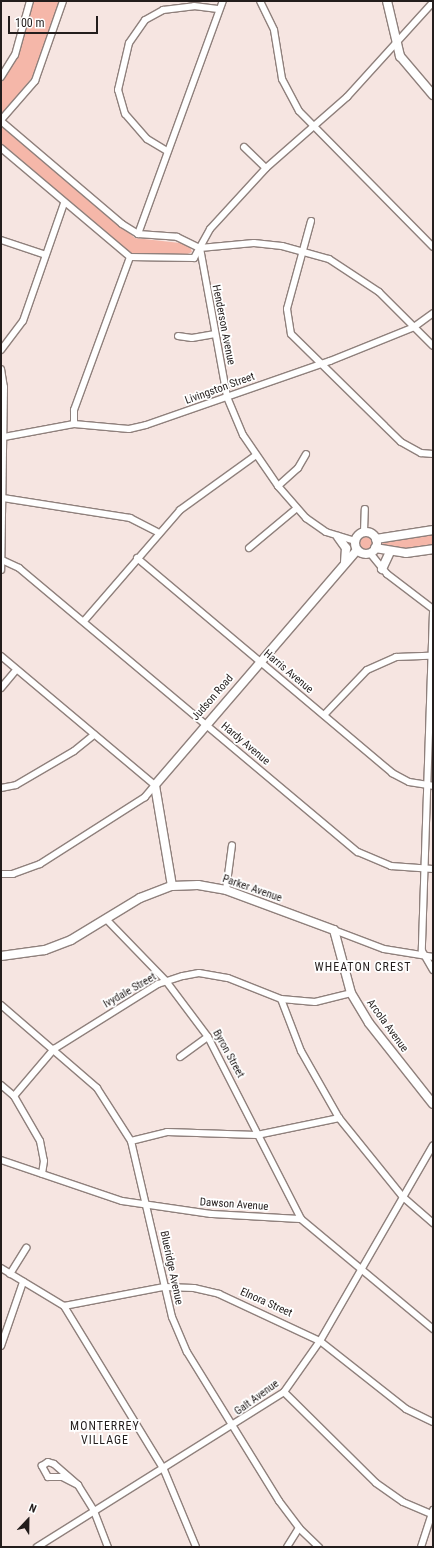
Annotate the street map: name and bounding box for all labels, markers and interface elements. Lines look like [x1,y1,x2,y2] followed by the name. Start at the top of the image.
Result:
[10,8,100,34] scale bar
[15,16,45,30] text: 100 m
[209,284,237,366] street label: Henderson Avenue
[183,370,257,408] street label: Livingston Street
[261,647,315,697] street label: Harris Avenue
[189,672,237,724] street label: Judson Road
[218,720,272,768] street label: Hardy Avenue
[220,873,284,905] street label: Parker Avenue
[315,961,411,975] district label: WHEATON CREST
[101,971,159,1011] street label: Ivydale Street
[363,997,411,1055] street label: Arcola Avenue
[209,1028,247,1080] street label: Byron Street
[199,1196,269,1214] street label: Dawson Avenue
[157,1230,185,1306] street label: Blueridge Avenue
[238,1286,294,1320] street label: Elnora Street
[232,1377,282,1419] street label: Galt Avenue
[70,1420,140,1448] district label: MONTERREY VILLAGE
[8,1500,48,1540] north arrow
[27,1501,38,1516] text: N

